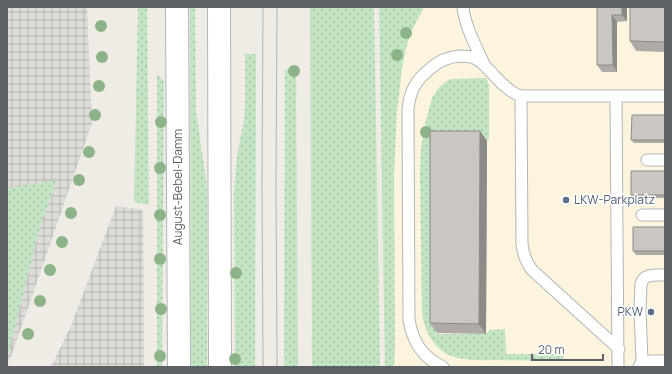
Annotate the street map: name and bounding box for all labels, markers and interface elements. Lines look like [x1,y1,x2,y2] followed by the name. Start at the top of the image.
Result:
[169,129,186,245] street label: August-Bebel-Damm
[574,191,655,208] place label: LKW-Parkplatz
[561,195,571,205] marker: LKW-Parkplatz
[617,303,644,320] place label: PKW
[646,307,656,317] marker: PKW
[532,336,603,362] scale bar
[538,341,565,358] text: 20 m

